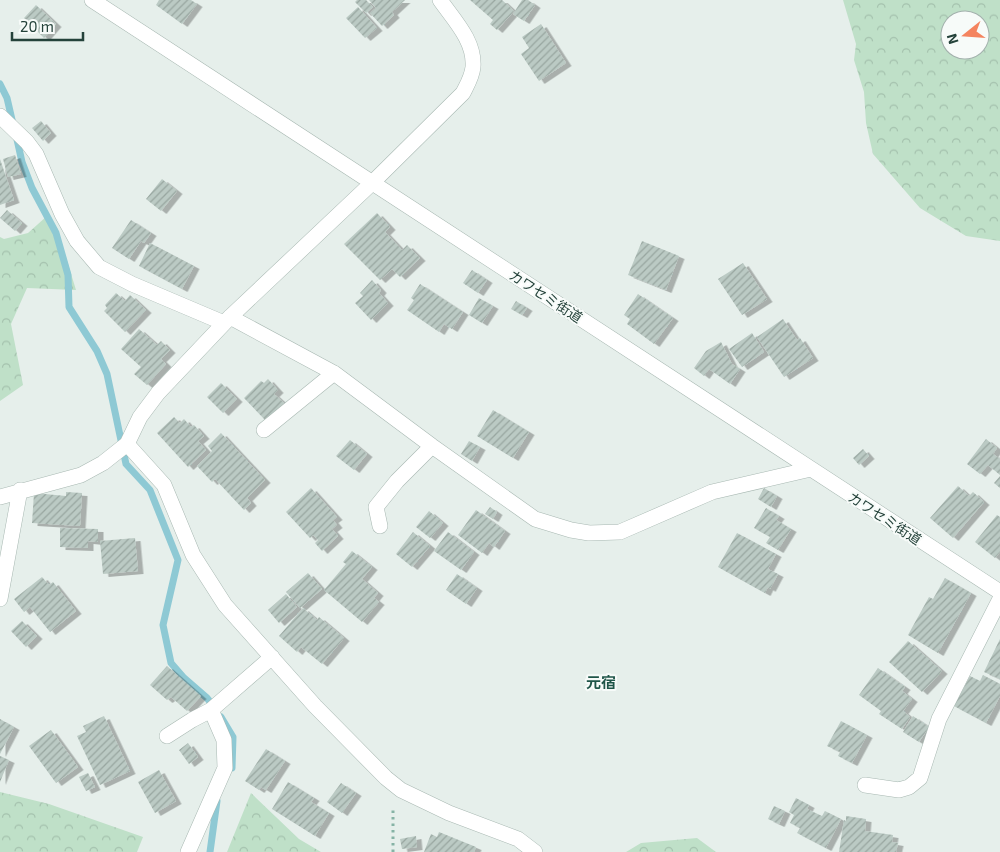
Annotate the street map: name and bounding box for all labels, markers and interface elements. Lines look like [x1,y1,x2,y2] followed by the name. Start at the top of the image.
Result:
[12,10,84,42] scale bar
[940,10,990,60] north arrow
[20,17,54,35] text: 20 m
[942,32,962,46] text: N
[506,266,586,326] street label: カワセミ街道
[845,488,925,548] street label: カワセミ街道
[586,673,616,691] district label: 元宿

